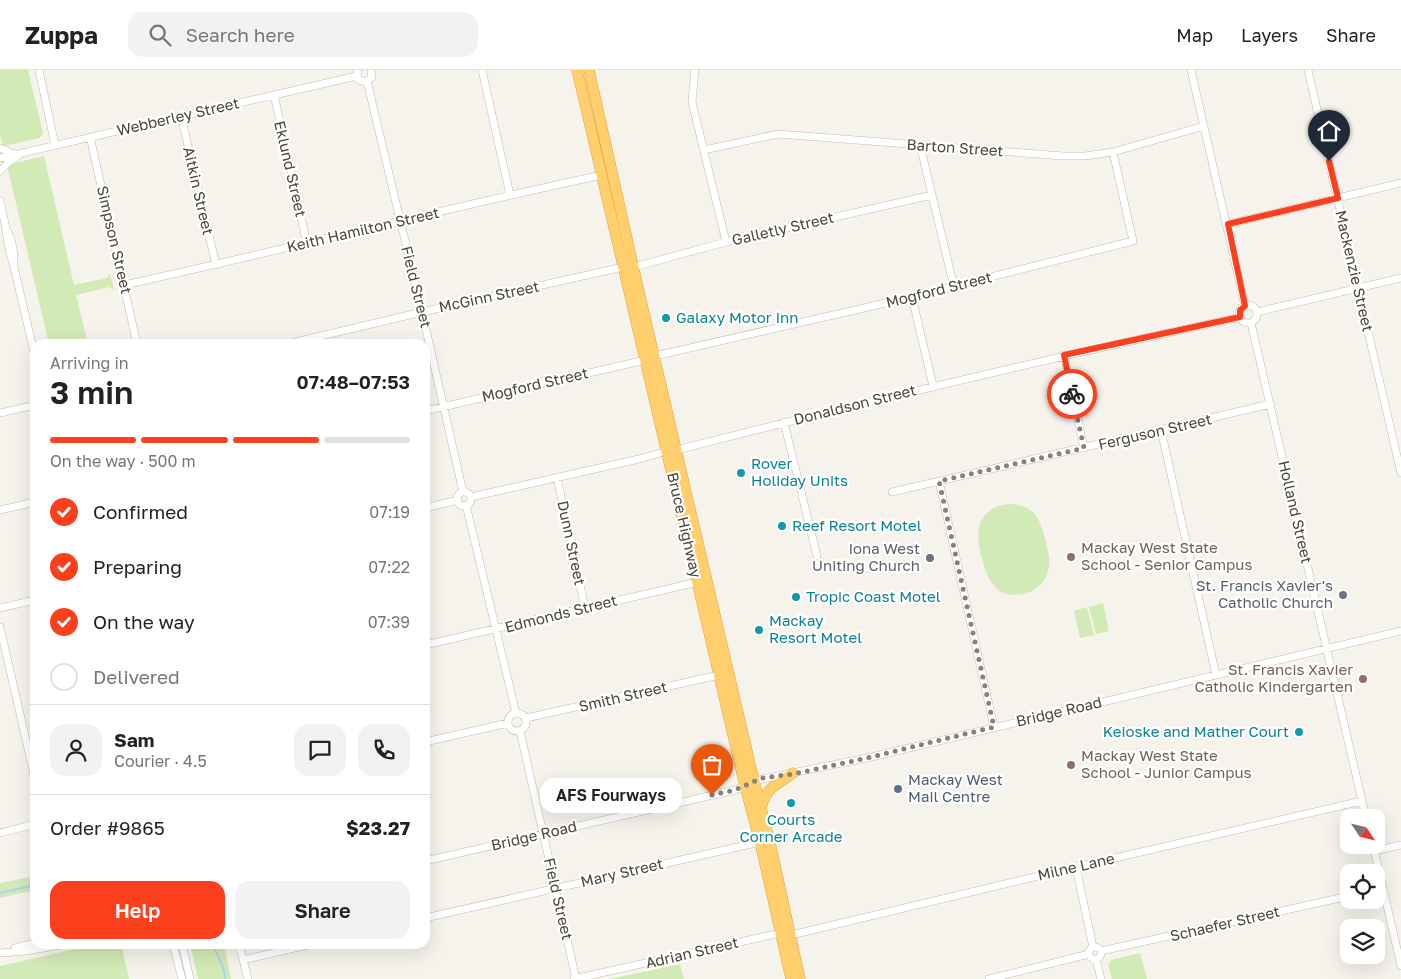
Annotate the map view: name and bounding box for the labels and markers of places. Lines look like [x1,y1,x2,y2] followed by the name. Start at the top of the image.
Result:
[1308,110,1350,161] pin
[676,308,799,326] place label: Galaxy Motor Inn
[660,312,672,324] marker: Galaxy Motor Inn
[751,454,848,489] place label: Rover Holiday Units
[735,467,747,479] marker: Rover Holiday Units
[792,516,922,534] place label: Reef Resort Motel
[776,520,788,532] marker: Reef Resort Motel
[1081,538,1252,573] place label: Mackay West State School - Senior Campus
[812,539,920,574] place label: Iona West Uniting Church
[1065,551,1077,563] marker: Mackay West State School - Senior Campus
[924,552,936,564] marker: Iona West Uniting Church
[1196,576,1333,611] place label: St. Francis Xavier's Catholic Church
[806,587,941,605] place label: Tropic Coast Motel
[1337,589,1349,601] marker: St. Francis Xavier's Catholic Church
[790,591,802,603] marker: Tropic Coast Motel
[769,611,862,646] place label: Mackay Resort Motel
[753,624,765,636] marker: Mackay Resort Motel
[1195,660,1353,695] place label: St. Francis Xavier Catholic Kindergarten
[1357,673,1369,685] marker: St. Francis Xavier Catholic Kindergarten
[1103,722,1289,740] place label: Keioske and Mather Court
[1293,726,1305,738] marker: Keioske and Mather Court
[691,744,733,795] pin
[1081,746,1251,781] place label: Mackay West State School - Junior Campus
[1065,759,1077,771] marker: Mackay West State School - Junior Campus
[908,770,1003,805] place label: Mackay West Mail Centre
[540,778,682,812] callout: AFS Fourways
[892,783,904,795] marker: Mackay West Mail Centre
[785,797,797,809] marker: Courts Corner Arcade
[740,810,843,845] place label: Courts Corner Arcade

